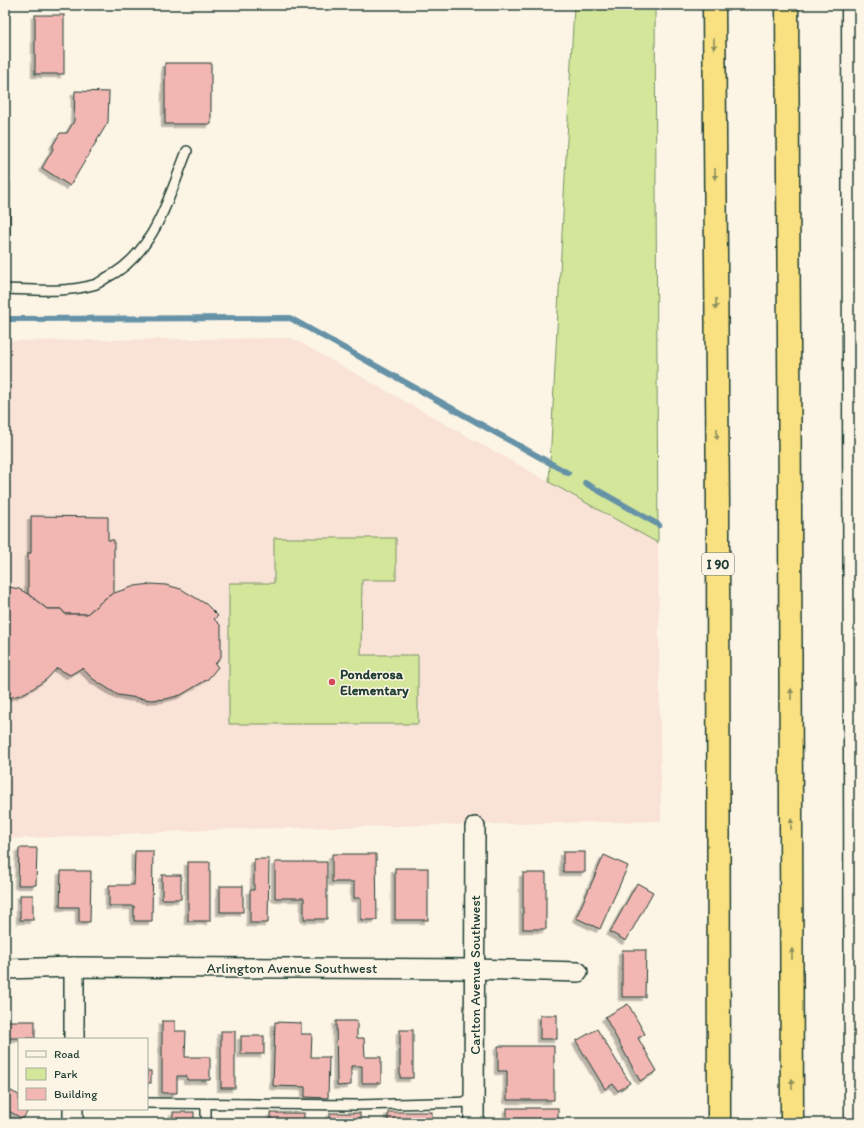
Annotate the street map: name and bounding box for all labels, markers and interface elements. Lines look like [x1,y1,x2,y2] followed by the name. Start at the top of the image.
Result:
[711,38,717,51] one-way arrow
[712,168,718,181] one-way arrow
[713,298,719,311] one-way arrow
[714,428,720,441] one-way arrow
[702,553,734,575] road number: I 90
[340,666,409,699] place label: Ponderosa Elementary
[327,677,337,687] marker: Ponderosa Elementary
[788,687,794,700] one-way arrow
[788,817,794,830] one-way arrow
[467,895,484,1055] street label: Carlton Avenue Southwest
[789,947,795,960] one-way arrow
[207,960,377,977] street label: Arlington Avenue Southwest
[18,1038,148,1110] legend
[54,1047,80,1061] text: Road
[54,1067,78,1081] text: Park
[789,1077,795,1090] one-way arrow
[54,1087,98,1101] text: Building

